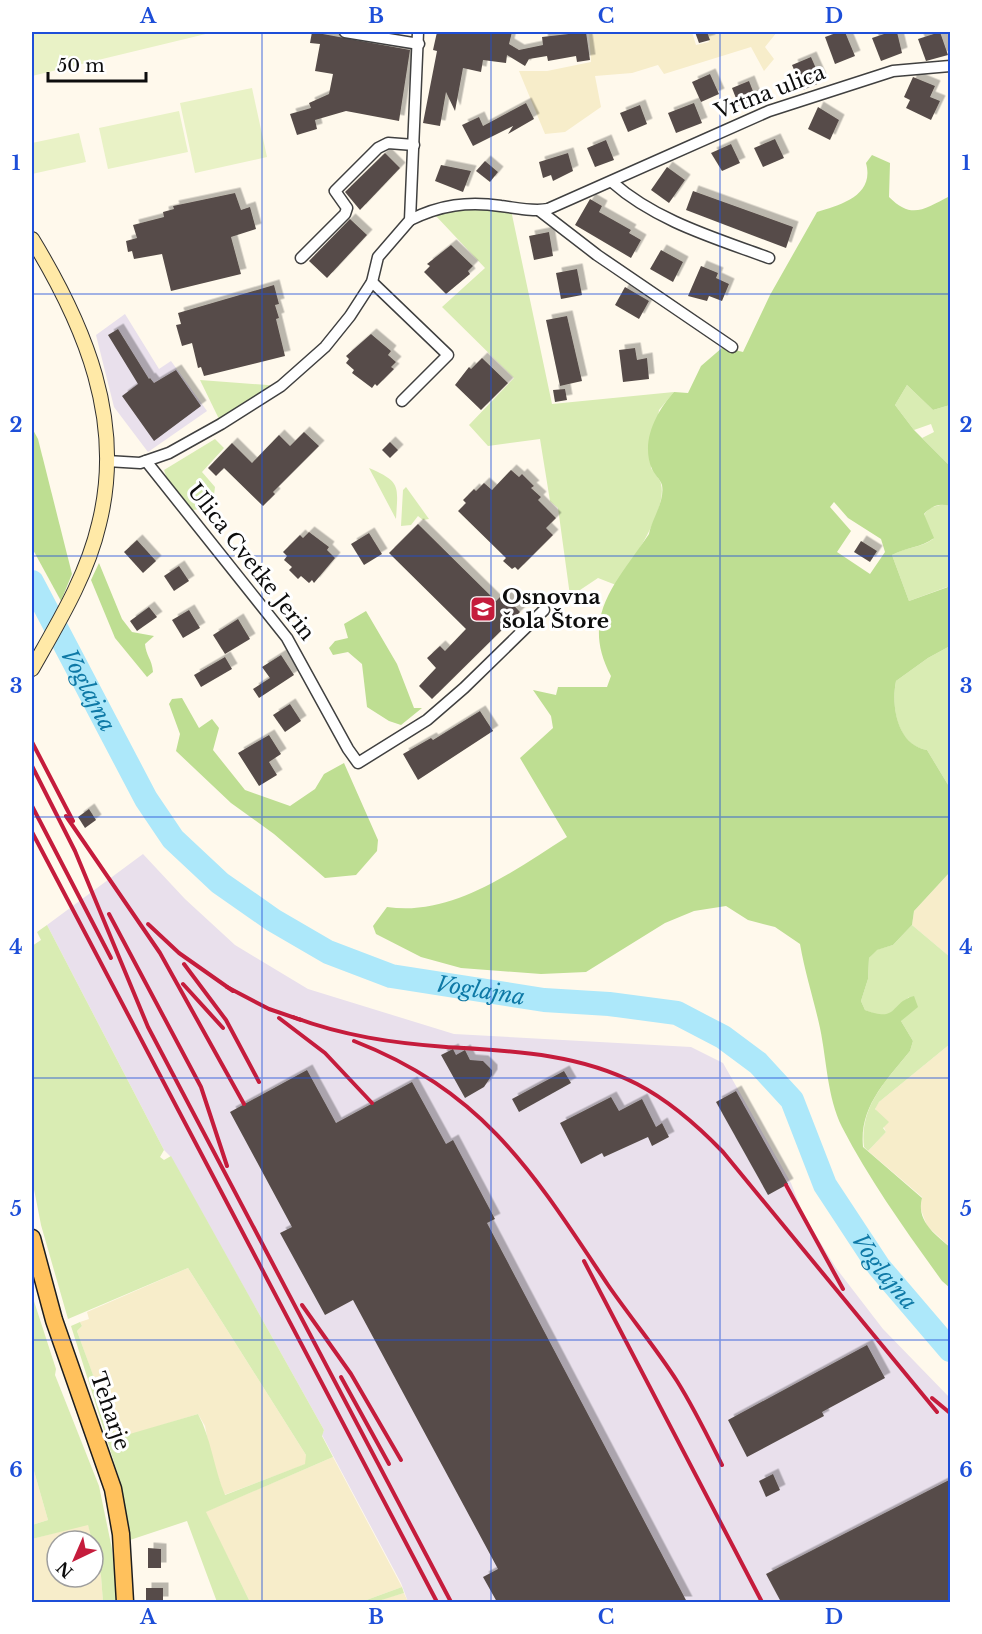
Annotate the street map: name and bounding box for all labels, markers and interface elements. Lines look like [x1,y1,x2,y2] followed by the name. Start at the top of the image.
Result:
[139,4,157,28] text: A
[368,4,384,28] text: B
[598,4,614,28] text: C
[825,4,843,28] text: D
[48,45,146,83] scale bar
[57,55,105,77] text: 50 m
[710,59,829,125] street label: Vrtna ulica
[12,151,21,175] text: 1
[962,151,971,175] text: 1
[9,413,23,437] text: 2
[959,413,973,437] text: 2
[182,479,320,645] street label: Ulica Cvetke Jerin
[502,584,609,634] place label: Osnovna šola Štore
[468,594,498,624] school or university icon: Osnovna šola Štore
[55,644,121,736] water label: Voglajna
[10,674,22,698] text: 3
[960,674,972,698] text: 3
[9,935,23,959] text: 4
[959,935,973,959] text: 4
[434,970,527,1011] water label: Voglajna
[10,1197,22,1221] text: 5
[960,1197,972,1221] text: 5
[846,1228,923,1315] water label: Voglajna
[84,1368,136,1454] street label: Teharje
[9,1458,23,1482] text: 6
[959,1458,973,1482] text: 6
[45,1529,105,1589] north arrow
[52,1557,77,1582] text: N
[139,1605,157,1629] text: A
[368,1605,384,1629] text: B
[598,1605,614,1629] text: C
[825,1605,843,1629] text: D

